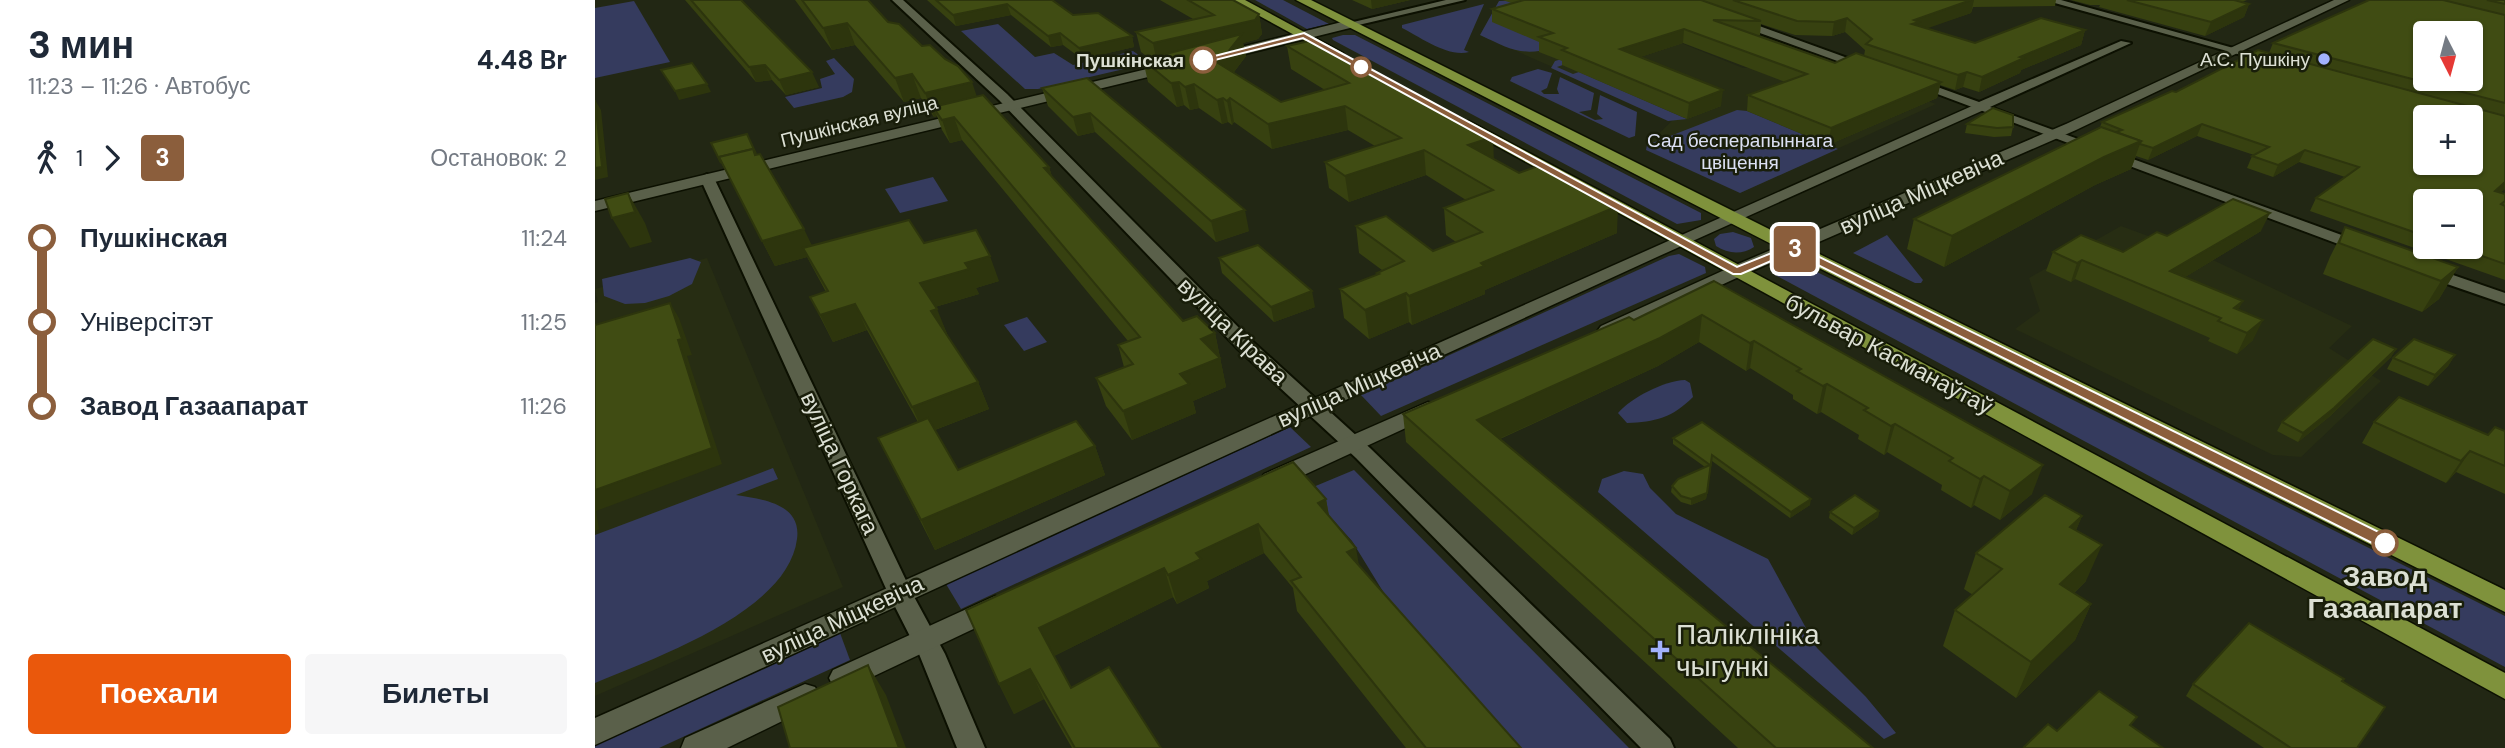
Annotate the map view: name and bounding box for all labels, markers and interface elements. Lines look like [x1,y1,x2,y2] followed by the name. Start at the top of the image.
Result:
[28,20,134,70] text: 3 мин
[2413,21,2483,91] north arrow
[2413,21,2483,259] map controls
[477,43,567,77] text: 4.48 Br
[1190,47,1216,73] marker: Пушкінская
[2200,47,2310,72] place label: А.С. Пушкіну
[1076,48,1184,73] place label: Пушкінская
[2316,51,2332,67] marker: А.С. Пушкіну
[1351,57,1371,77] unlabelled marker
[28,71,250,101] text: 11:23 – 11:26 · Автобус
[778,90,941,153] street label: Пушкінская вуліца
[2413,105,2483,175] button: +
[1647,128,1833,175] park label: Сад бесперапыннага цвіцення
[28,139,66,177] icon: walk
[93,139,131,177] icon: forward
[155,142,170,173] text: 3
[1835,142,2008,241] street label: вуліца Міцкевіча
[76,143,83,173] text: 1
[430,143,567,173] text: Остановок: 2
[2413,189,2483,259] button: −
[80,221,228,255] text: Пушкінская
[521,223,567,253] text: 11:24
[1772,226,1818,272] line badge: 3
[1788,233,1802,264] text: 3
[1171,271,1295,391] street label: вуліца Кірава
[1780,287,1998,422] street label: бульвар Касманаўтаў
[80,305,213,339] text: Універсітэт
[521,307,567,337] text: 11:25
[1273,335,1446,434] street label: вуліца Міцкевіча
[794,387,886,539] street label: вуліца Горкага
[80,389,308,423] text: Завод Газаапарат
[520,391,567,421] text: 11:26
[2372,530,2398,556] marker: Завод Газаапарат
[2308,558,2462,627] place label: Завод Газаапарат
[756,568,928,670] street label: вуліца Міцкевіча
[1676,616,1820,685] place label: Паліклініка чыгункі
[1650,640,1670,660] marker: Паліклініка чыгункі
[28,654,291,734] button: Поехали
[305,654,567,734] button: Билеты

